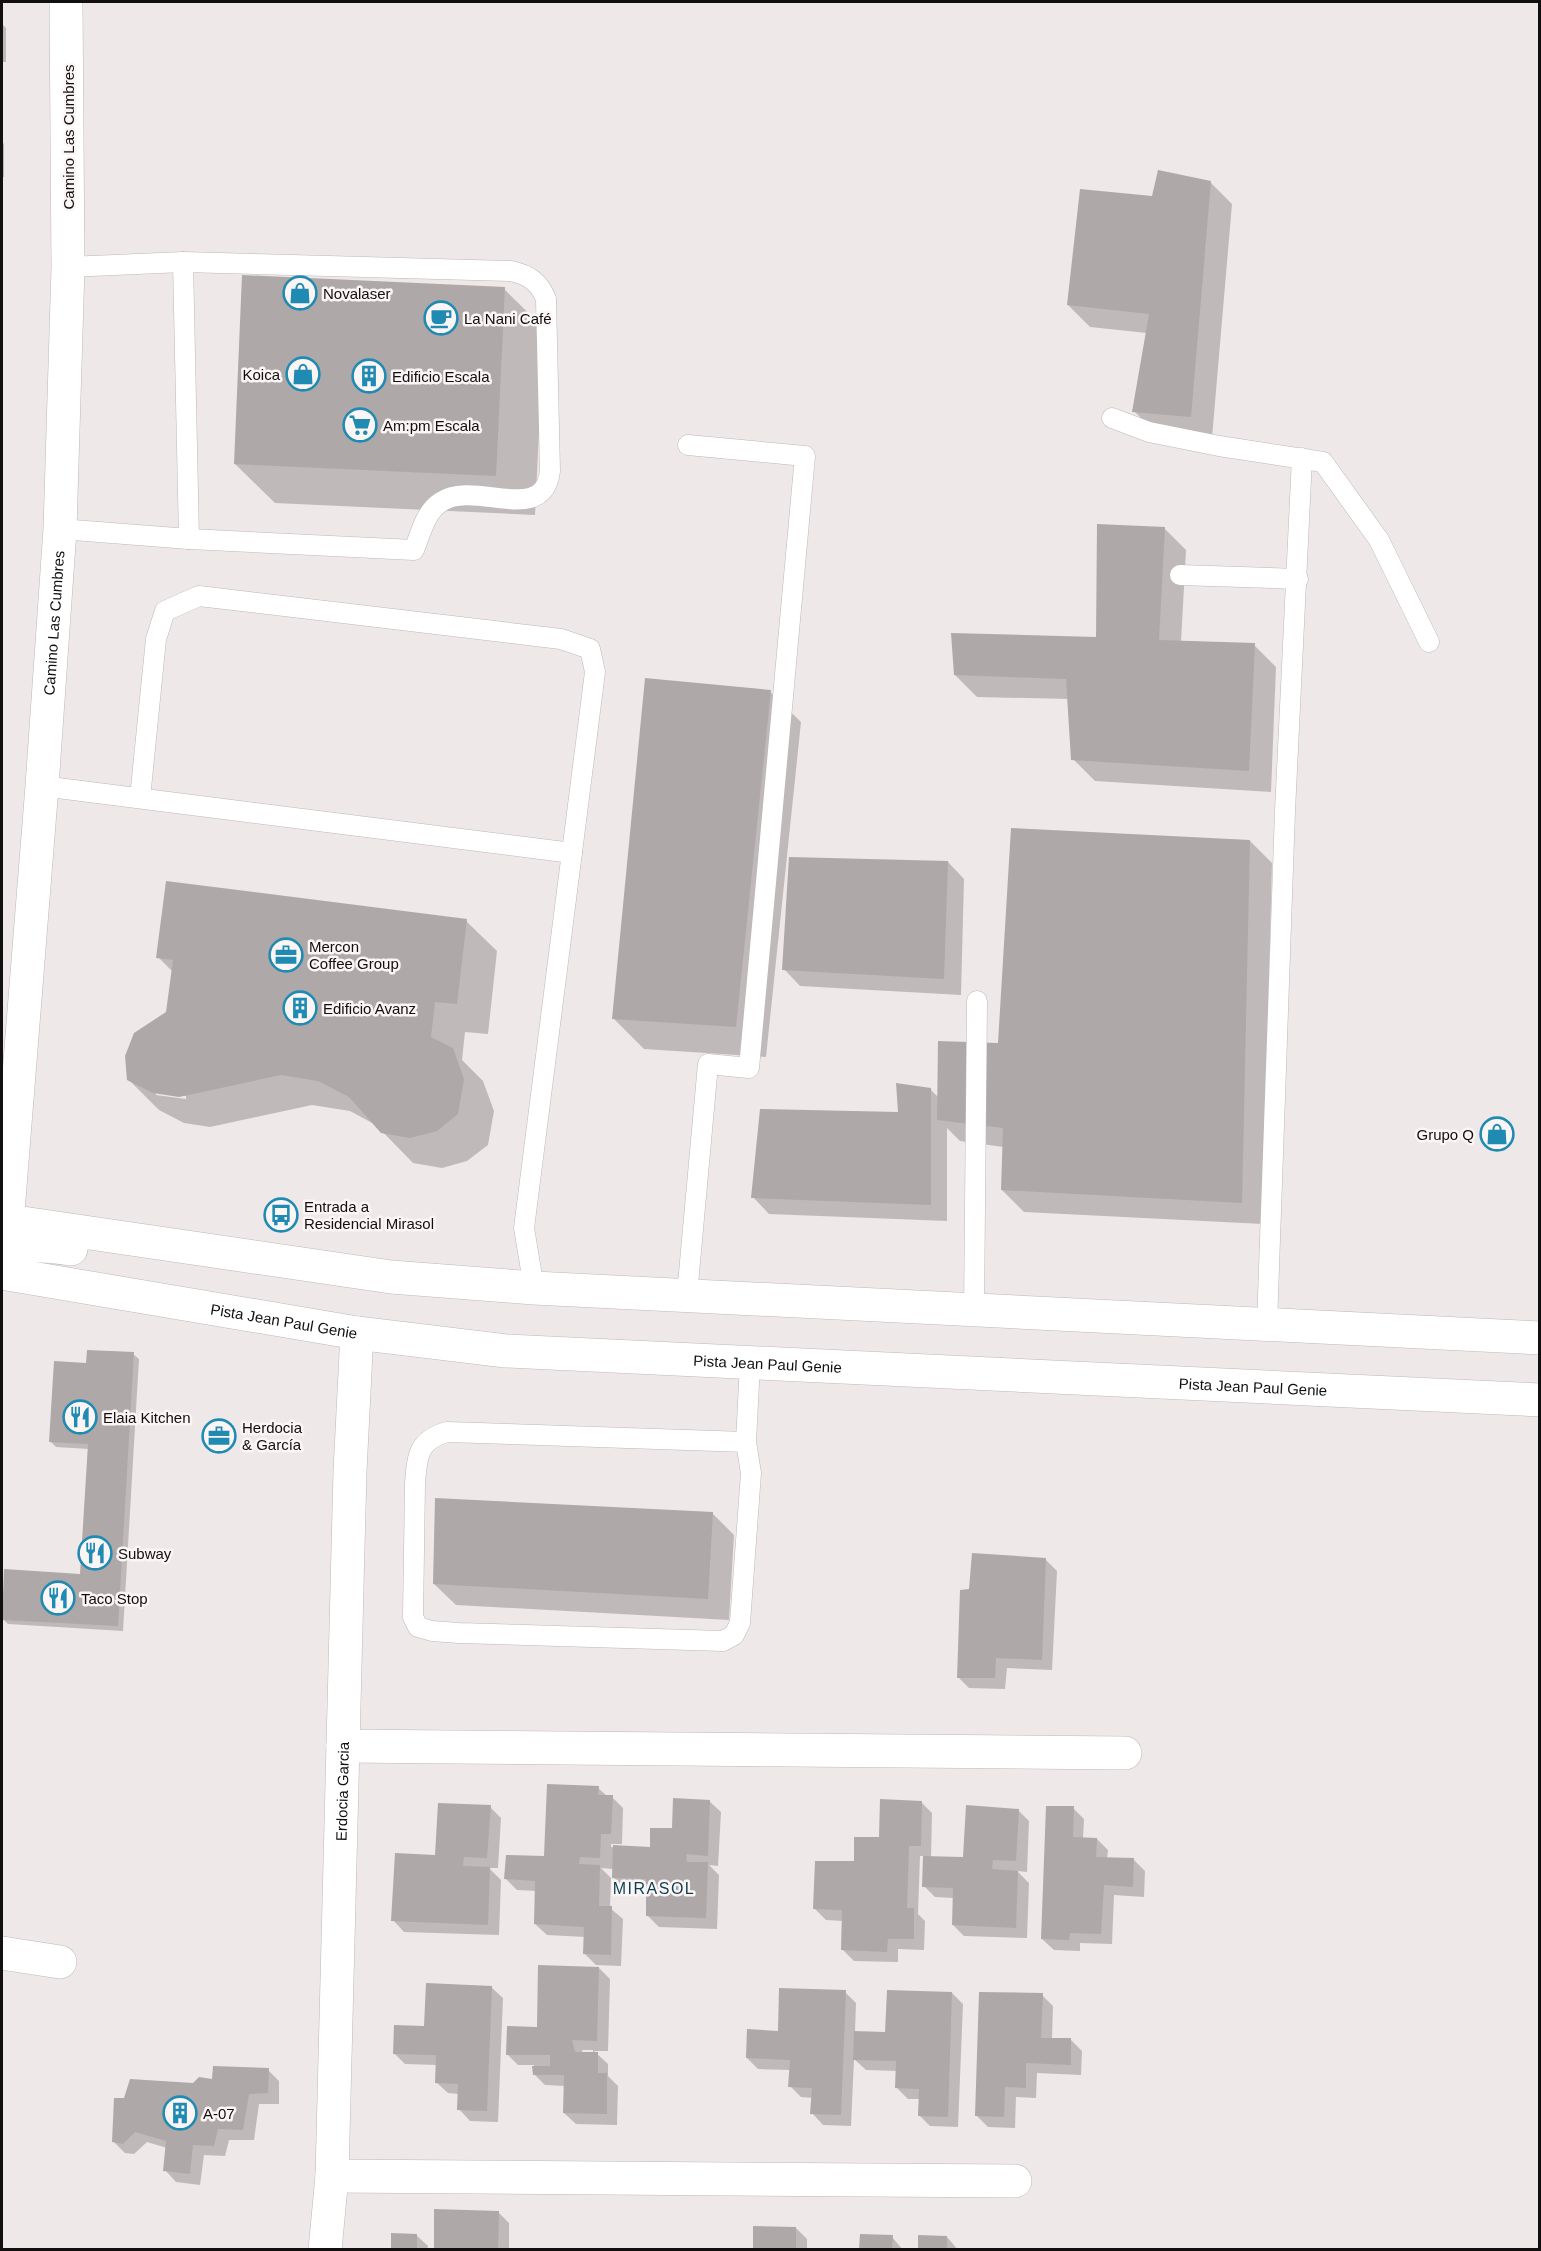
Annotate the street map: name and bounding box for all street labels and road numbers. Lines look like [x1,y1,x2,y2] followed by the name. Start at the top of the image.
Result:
[60,64,77,210] street label: Camino Las Cumbres
[40,550,67,696] street label: Camino Las Cumbres
[209,1300,359,1341] street label: Pista Jean Paul Genie
[693,1351,842,1375] street label: Pista Jean Paul Genie
[1178,1374,1328,1398] street label: Pista Jean Paul Genie
[332,1741,352,1841] street label: Erdocia Garcia

